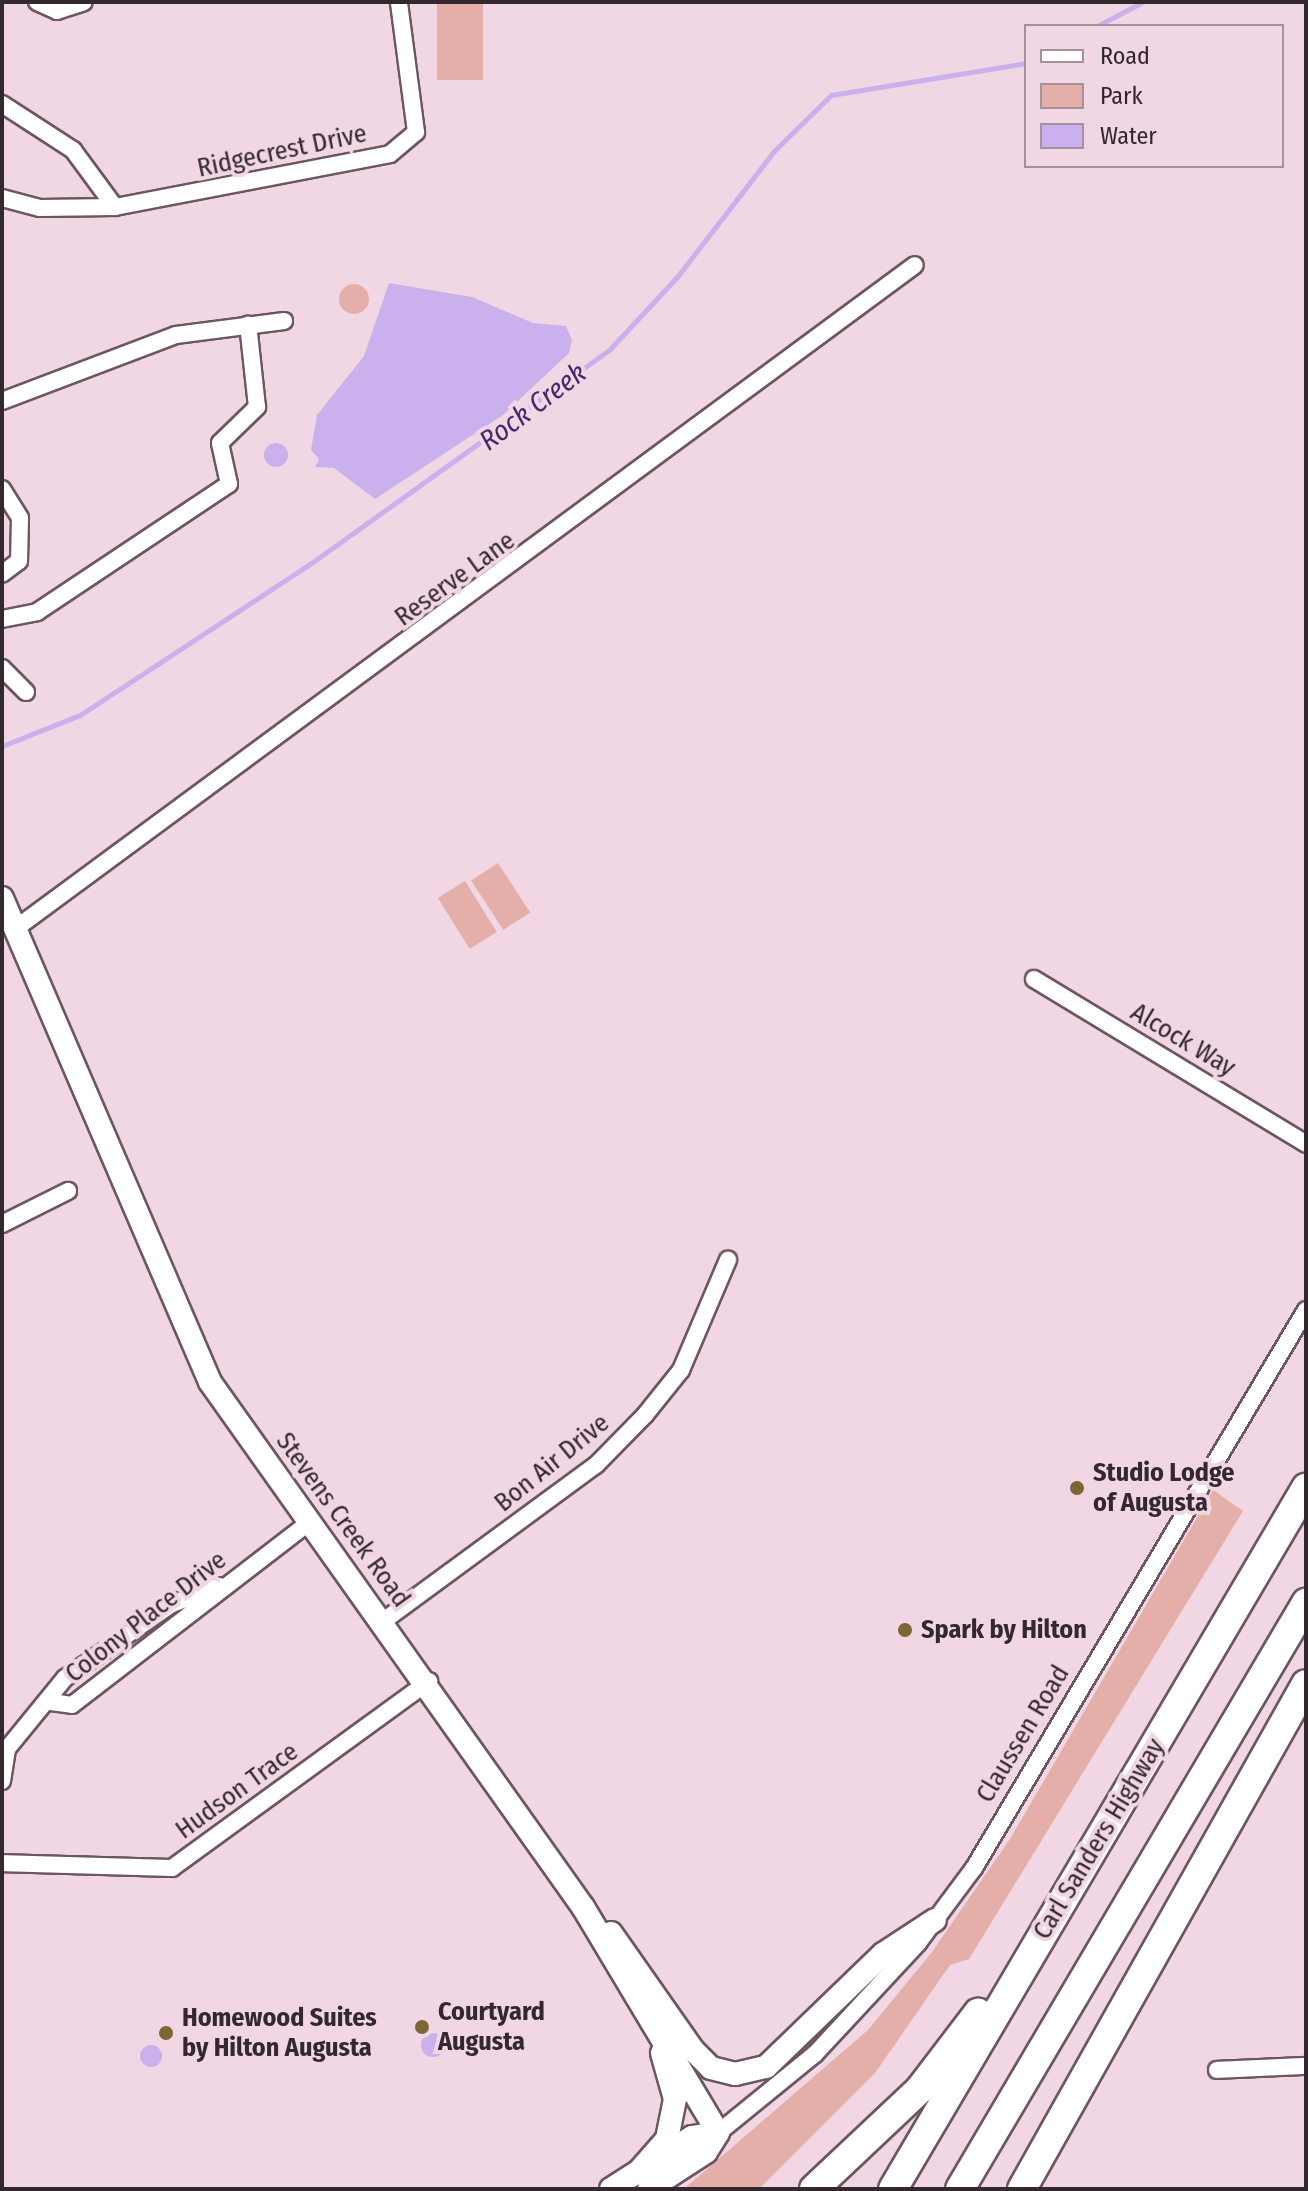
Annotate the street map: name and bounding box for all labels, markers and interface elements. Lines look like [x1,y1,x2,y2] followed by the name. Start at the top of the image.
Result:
[1024,24,1284,168] legend
[1100,42,1150,70] text: Road
[1100,82,1143,110] text: Park
[194,118,370,184] street label: Ridgecrest Drive
[1100,122,1157,150] text: Water
[473,356,593,458] water label: Rock Creek
[389,525,521,633] street label: Reserve Lane
[1125,997,1241,1083] street label: Alcock Way
[488,1407,616,1519] street label: Bon Air Drive
[269,1427,417,1613] street label: Stevens Creek Road
[1093,1457,1234,1518] place label: Studio Lodge of Augusta
[1068,1479,1086,1497] marker: Studio Lodge of Augusta
[59,1545,233,1689] street label: Colony Place Drive
[921,1614,1087,1646] place label: Spark by Hilton
[896,1621,914,1639] marker: Spark by Hilton
[970,1660,1076,1808] street label: Claussen Road
[1027,1733,1171,1945] street label: Carl Sanders Highway
[170,1736,304,1846] street label: Hudson Trace
[438,1996,545,2058] place label: Courtyard Augusta
[182,2002,377,2064] place label: Homewood Suites by Hilton Augusta
[413,2018,431,2036] marker: Courtyard Augusta
[157,2024,175,2042] marker: Homewood Suites by Hilton Augusta

